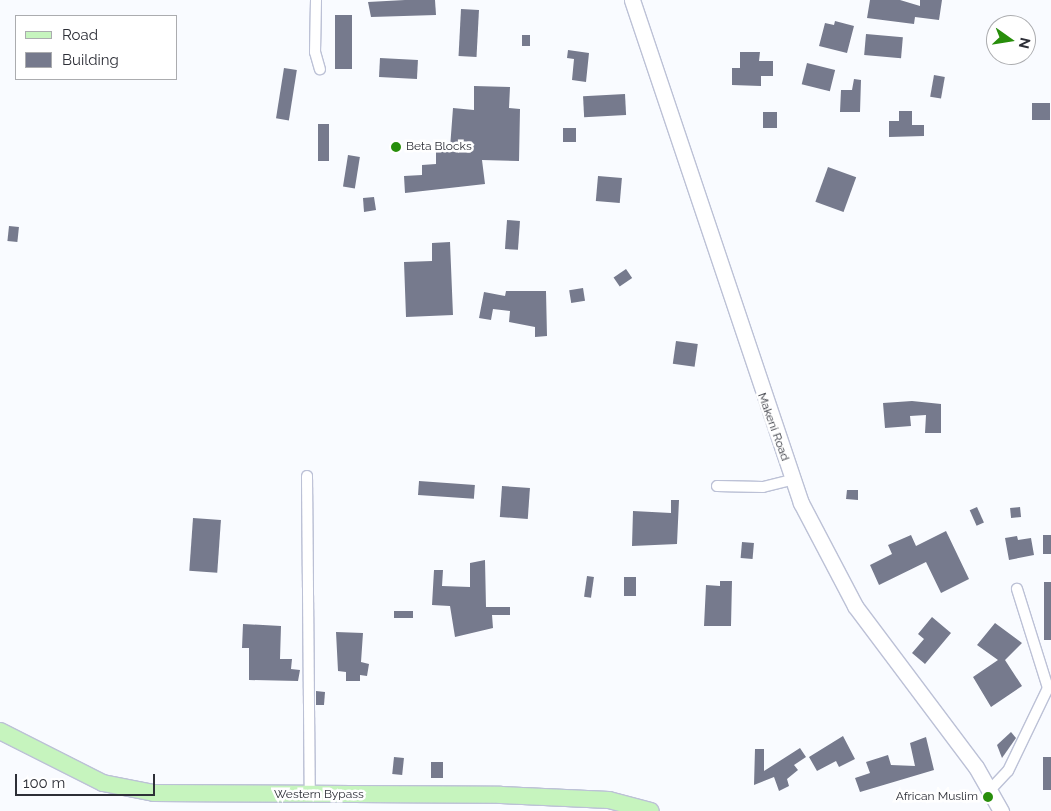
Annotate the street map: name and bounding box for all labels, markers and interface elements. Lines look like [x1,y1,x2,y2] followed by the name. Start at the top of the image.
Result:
[15,15,178,80] legend
[986,15,1036,65] north arrow
[62,26,98,44] text: Road
[1016,36,1034,50] text: N
[62,51,119,69] text: Building
[406,140,472,154] place label: Beta Blocks
[390,141,402,153] marker: Beta Blocks
[754,391,792,463] street label: Makeni Road
[18,764,158,796] scale bar
[23,774,65,792] text: 100 m
[274,788,364,802] street label: Western Bypass
[896,790,978,804] place label: African Muslim
[982,791,994,803] marker: African Muslim

